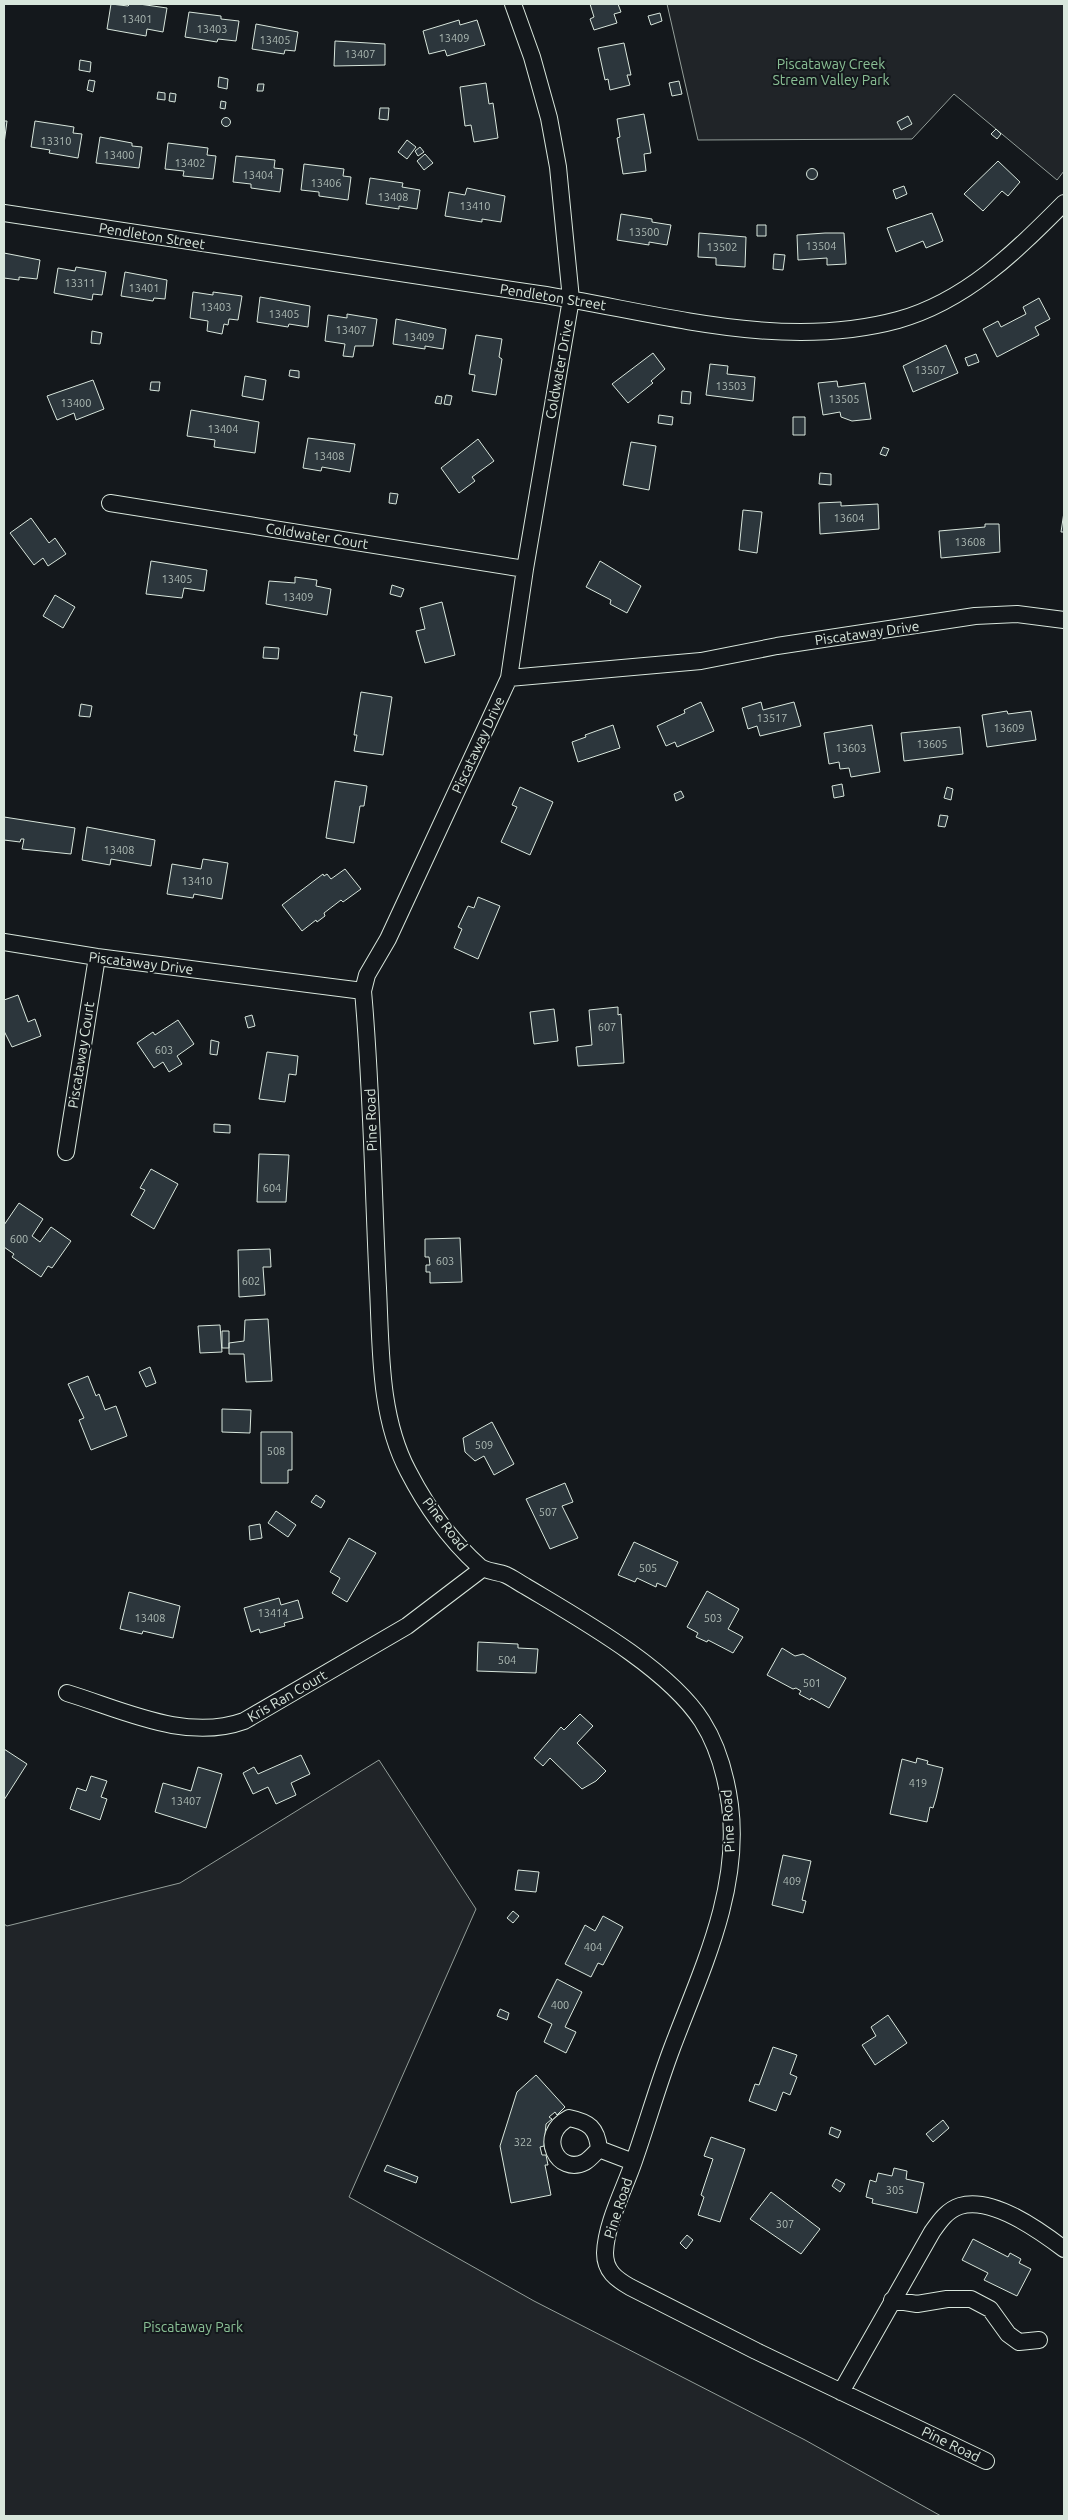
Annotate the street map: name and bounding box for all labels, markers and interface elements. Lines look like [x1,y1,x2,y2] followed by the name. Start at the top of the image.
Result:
[121,13,153,25] house number: 13401
[196,23,228,35] house number: 13403
[438,32,470,44] house number: 13409
[259,34,291,46] house number: 13405
[344,48,376,60] house number: 13407
[772,56,890,88] park label: Piscataway Creek Stream Valley Park
[40,135,72,147] house number: 13310
[103,149,135,161] house number: 13400
[174,157,206,169] house number: 13402
[242,169,274,181] house number: 13404
[310,177,342,189] house number: 13406
[377,191,409,203] house number: 13408
[459,200,491,212] house number: 13410
[98,220,207,252] street label: Pendleton Street
[628,226,660,238] house number: 13500
[805,240,837,252] house number: 13504
[706,241,738,253] house number: 13502
[64,277,96,289] house number: 13311
[499,281,608,313] street label: Pendleton Street
[128,282,160,294] house number: 13401
[200,301,232,313] house number: 13403
[268,308,300,320] house number: 13405
[542,318,576,420] street label: Coldwater Drive
[335,324,367,336] house number: 13407
[403,331,435,343] house number: 13409
[914,364,946,376] house number: 13507
[715,380,747,392] house number: 13503
[828,393,860,405] house number: 13505
[60,397,92,409] house number: 13400
[207,423,239,435] house number: 13404
[313,450,345,462] house number: 13408
[833,512,865,524] house number: 13604
[264,520,370,552] street label: Coldwater Court
[954,536,986,548] house number: 13608
[161,573,193,585] house number: 13405
[282,591,314,603] house number: 13409
[814,618,920,648] street label: Piscataway Drive
[449,694,507,796] street label: Piscataway Drive
[756,712,788,724] house number: 13517
[993,722,1025,734] house number: 13609
[916,738,948,750] house number: 13605
[835,742,867,754] house number: 13603
[103,844,135,856] house number: 13408
[181,875,213,887] house number: 13410
[88,949,194,977] street label: Piscataway Drive
[65,1000,97,1109] street label: Piscataway Court
[598,1021,616,1033] house number: 607
[155,1044,173,1056] house number: 603
[362,1088,380,1152] street label: Pine Road
[263,1182,281,1194] house number: 604
[10,1233,28,1245] house number: 600
[436,1255,454,1267] house number: 603
[242,1275,260,1287] house number: 602
[475,1439,493,1451] house number: 509
[267,1445,285,1457] house number: 508
[419,1494,471,1554] street label: Pine Road
[539,1506,557,1518] house number: 507
[639,1562,657,1574] house number: 505
[257,1607,289,1619] house number: 13414
[134,1612,166,1624] house number: 13408
[704,1612,722,1624] house number: 503
[498,1654,516,1666] house number: 504
[244,1667,330,1725] street label: Kris Ran Court
[803,1677,821,1689] house number: 501
[909,1777,927,1789] house number: 419
[718,1789,738,1853] street label: Pine Road
[170,1795,202,1807] house number: 13407
[783,1875,801,1887] house number: 409
[584,1941,602,1953] house number: 404
[551,1999,569,2011] house number: 400
[514,2136,532,2148] house number: 322
[601,2176,635,2240] street label: Pine Road
[886,2184,904,2196] house number: 305
[776,2218,794,2230] house number: 307
[143,2319,243,2335] park label: Piscataway Park
[919,2423,983,2465] street label: Pine Road

